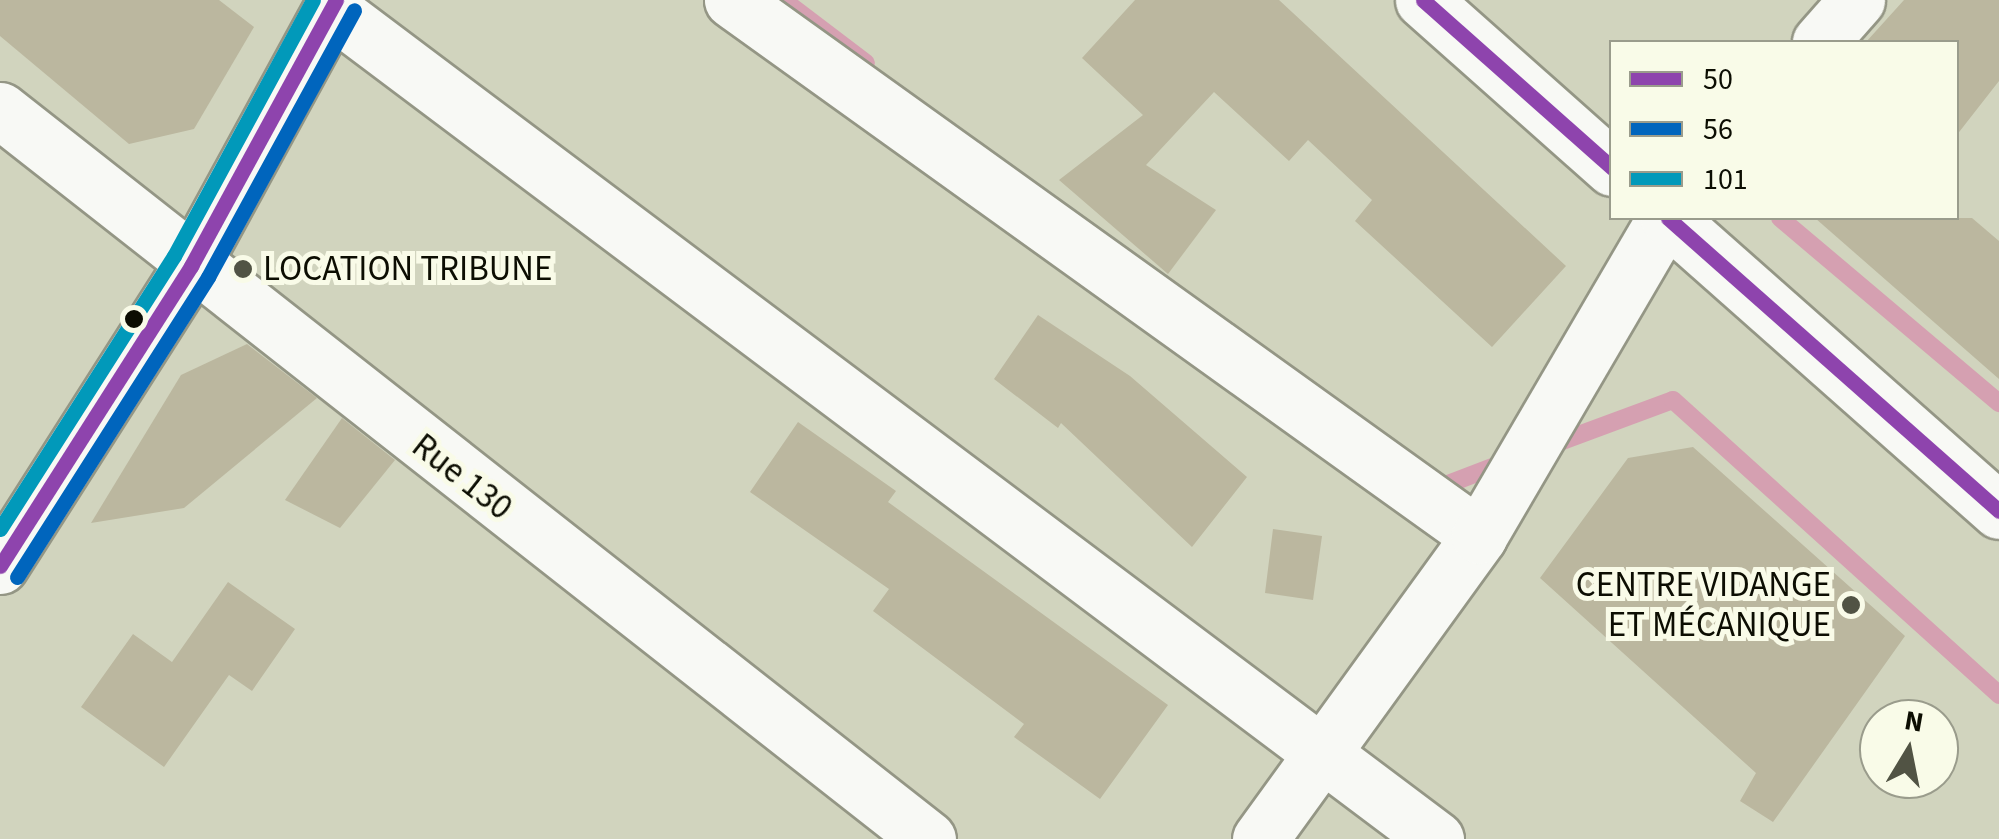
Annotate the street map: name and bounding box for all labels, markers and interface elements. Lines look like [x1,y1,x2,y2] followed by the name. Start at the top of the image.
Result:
[1609,40,1959,220] legend
[1703,58,1733,101] text: 50
[1703,108,1733,151] text: 56
[1703,158,1748,201] text: 101
[263,248,552,290] place label: LOCATION TRIBUNE
[232,258,254,280] marker: LOCATION TRIBUNE
[124,309,144,329] unlabelled marker
[404,425,520,529] street label: Rue 130
[1576,564,1831,646] place label: CENTRE VIDANGE ET MÉCANIQUE
[1840,594,1862,616] marker: CENTRE VIDANGE ET MÉCANIQUE
[1859,699,1959,799] north arrow
[1901,700,1927,743] text: N

